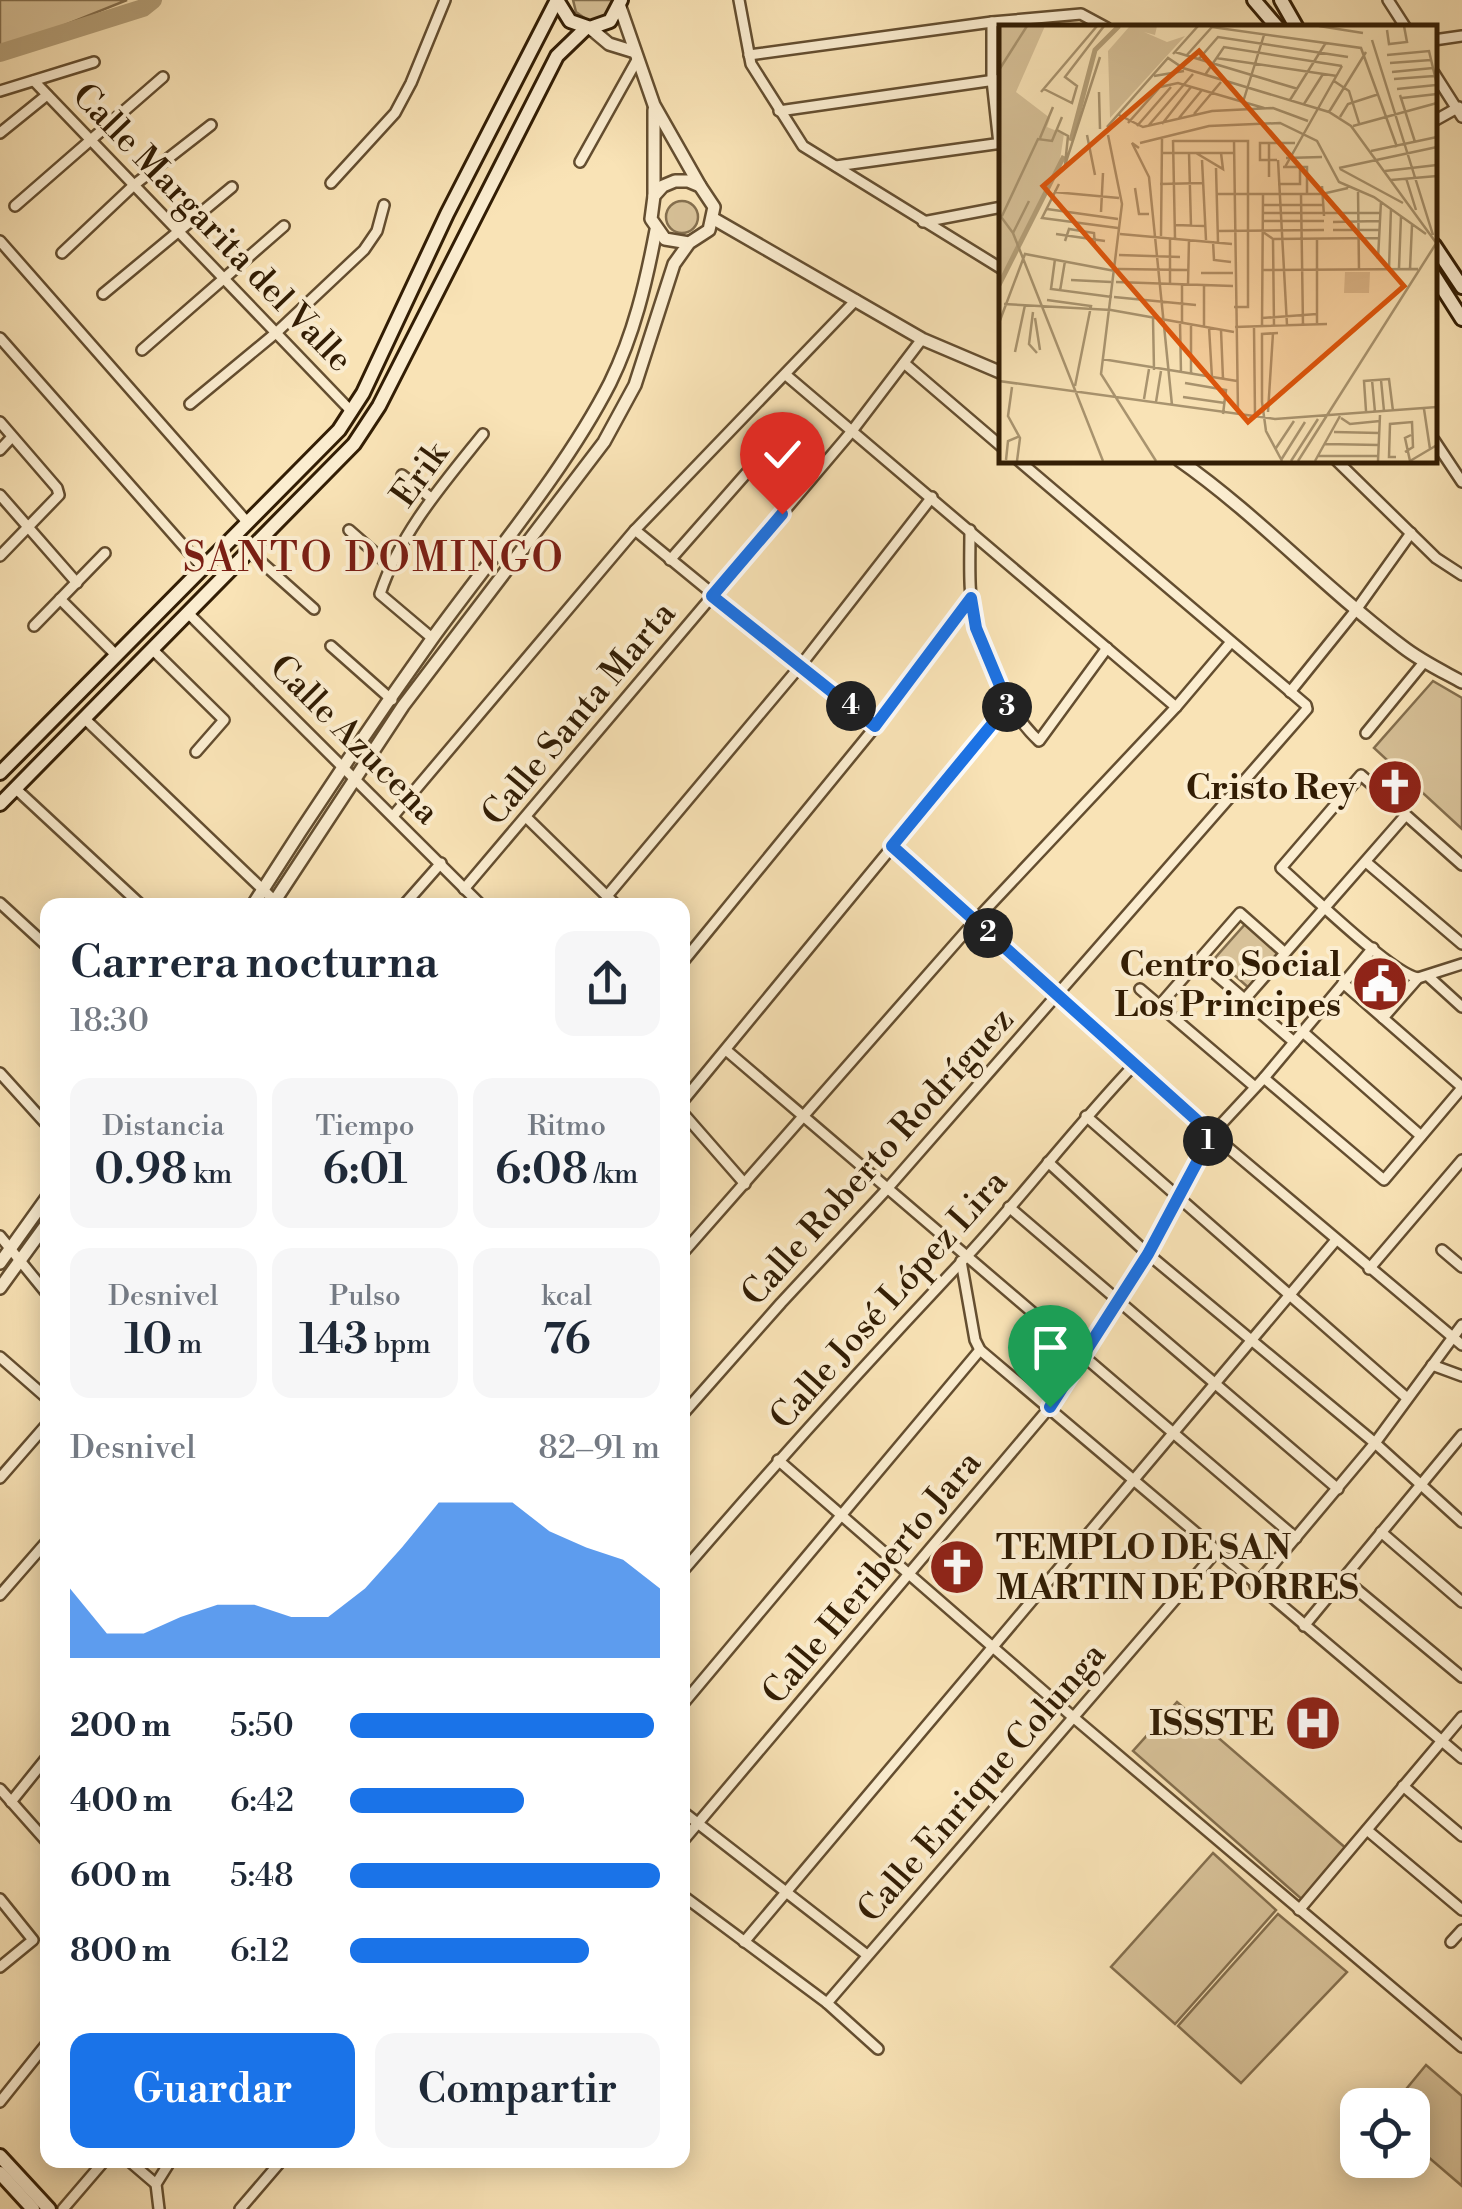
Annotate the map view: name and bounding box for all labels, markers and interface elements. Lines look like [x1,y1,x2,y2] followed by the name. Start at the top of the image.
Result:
[999,25,1437,462] inset map
[63,75,361,381] street label: Calle Margarita del Valle
[740,412,825,515] pin
[755,427,810,482] icon: check
[382,433,459,516] street label: Erik
[183,534,565,584] district label: SANTO DOMINGO
[473,593,686,835] street label: Calle Santa Marta
[260,646,448,834] street label: Calle Azucena
[826,681,876,731] pin: 4
[982,682,1032,732] pin: 3
[842,688,860,723] text: 4
[999,689,1015,724] text: 3
[1365,757,1425,817] church icon: Cristo Rey
[1186,767,1356,810] place label: Cristo Rey
[963,908,1013,958] pin: 2
[979,915,997,950] text: 2
[555,931,660,1036] button: share
[70,935,438,992] text: Carrera nocturna
[1115,944,1341,1027] place label: Centro Social Los Principes
[1350,954,1410,1014] public building icon: Centro Social Los Principes
[733,999,1024,1315] street label: Calle Roberto Rodríguez
[70,1001,149,1041] text: 18:30
[102,1109,224,1144] text: Distancia
[315,1109,415,1144] text: Tiempo
[527,1109,606,1144] text: Ritmo
[1183,1116,1233,1166] pin: 1
[1201,1123,1215,1158] text: 1
[94,1144,187,1197] text: 0.98
[323,1144,407,1197] text: 6:01
[495,1144,588,1197] text: 6:08
[187,1157,232,1192] text: km
[588,1157,638,1192] text: /km
[761,1161,1017,1439] street label: Calle José López Lira
[108,1279,218,1314] text: Desnivel
[329,1279,401,1314] text: Pulso
[541,1279,592,1314] text: kcal
[1008,1305,1093,1408] pin
[124,1314,172,1367] text: 10
[299,1314,368,1367] text: 143
[543,1314,591,1367] text: 76
[1023,1320,1078,1375] icon: arrive
[172,1327,202,1362] text: m
[368,1327,431,1362] text: bpm
[70,1428,196,1468] text: Desnivel
[538,1428,660,1468] text: 82–91 m
[753,1442,991,1714] street label: Calle Heriberto Jara
[996,1527,1359,1610] place label: TEMPLO DE SAN MARTIN DE PORRES
[927,1537,987,1597] church icon: TEMPLO DE SAN MARTIN DE PORRES
[849,1634,1116,1932] street label: Calle Enrique Colunga
[1283,1693,1343,1753] hospital icon: ISSSTE
[1149,1703,1274,1746] place label: ISSSTE
[70,1706,171,1746] text: 200 m
[230,1706,294,1746] text: 5:50
[70,1781,172,1821] text: 400 m
[230,1781,294,1821] text: 6:42
[70,1856,171,1896] text: 600 m
[230,1856,294,1896] text: 5:48
[70,1931,171,1971] text: 800 m
[230,1931,289,1971] text: 6:12
[70,2033,355,2148] button: Guardar
[375,2033,660,2148] button: Compartir
[1340,2088,1430,2178] map controls
[1340,2088,1430,2178] button: locate

